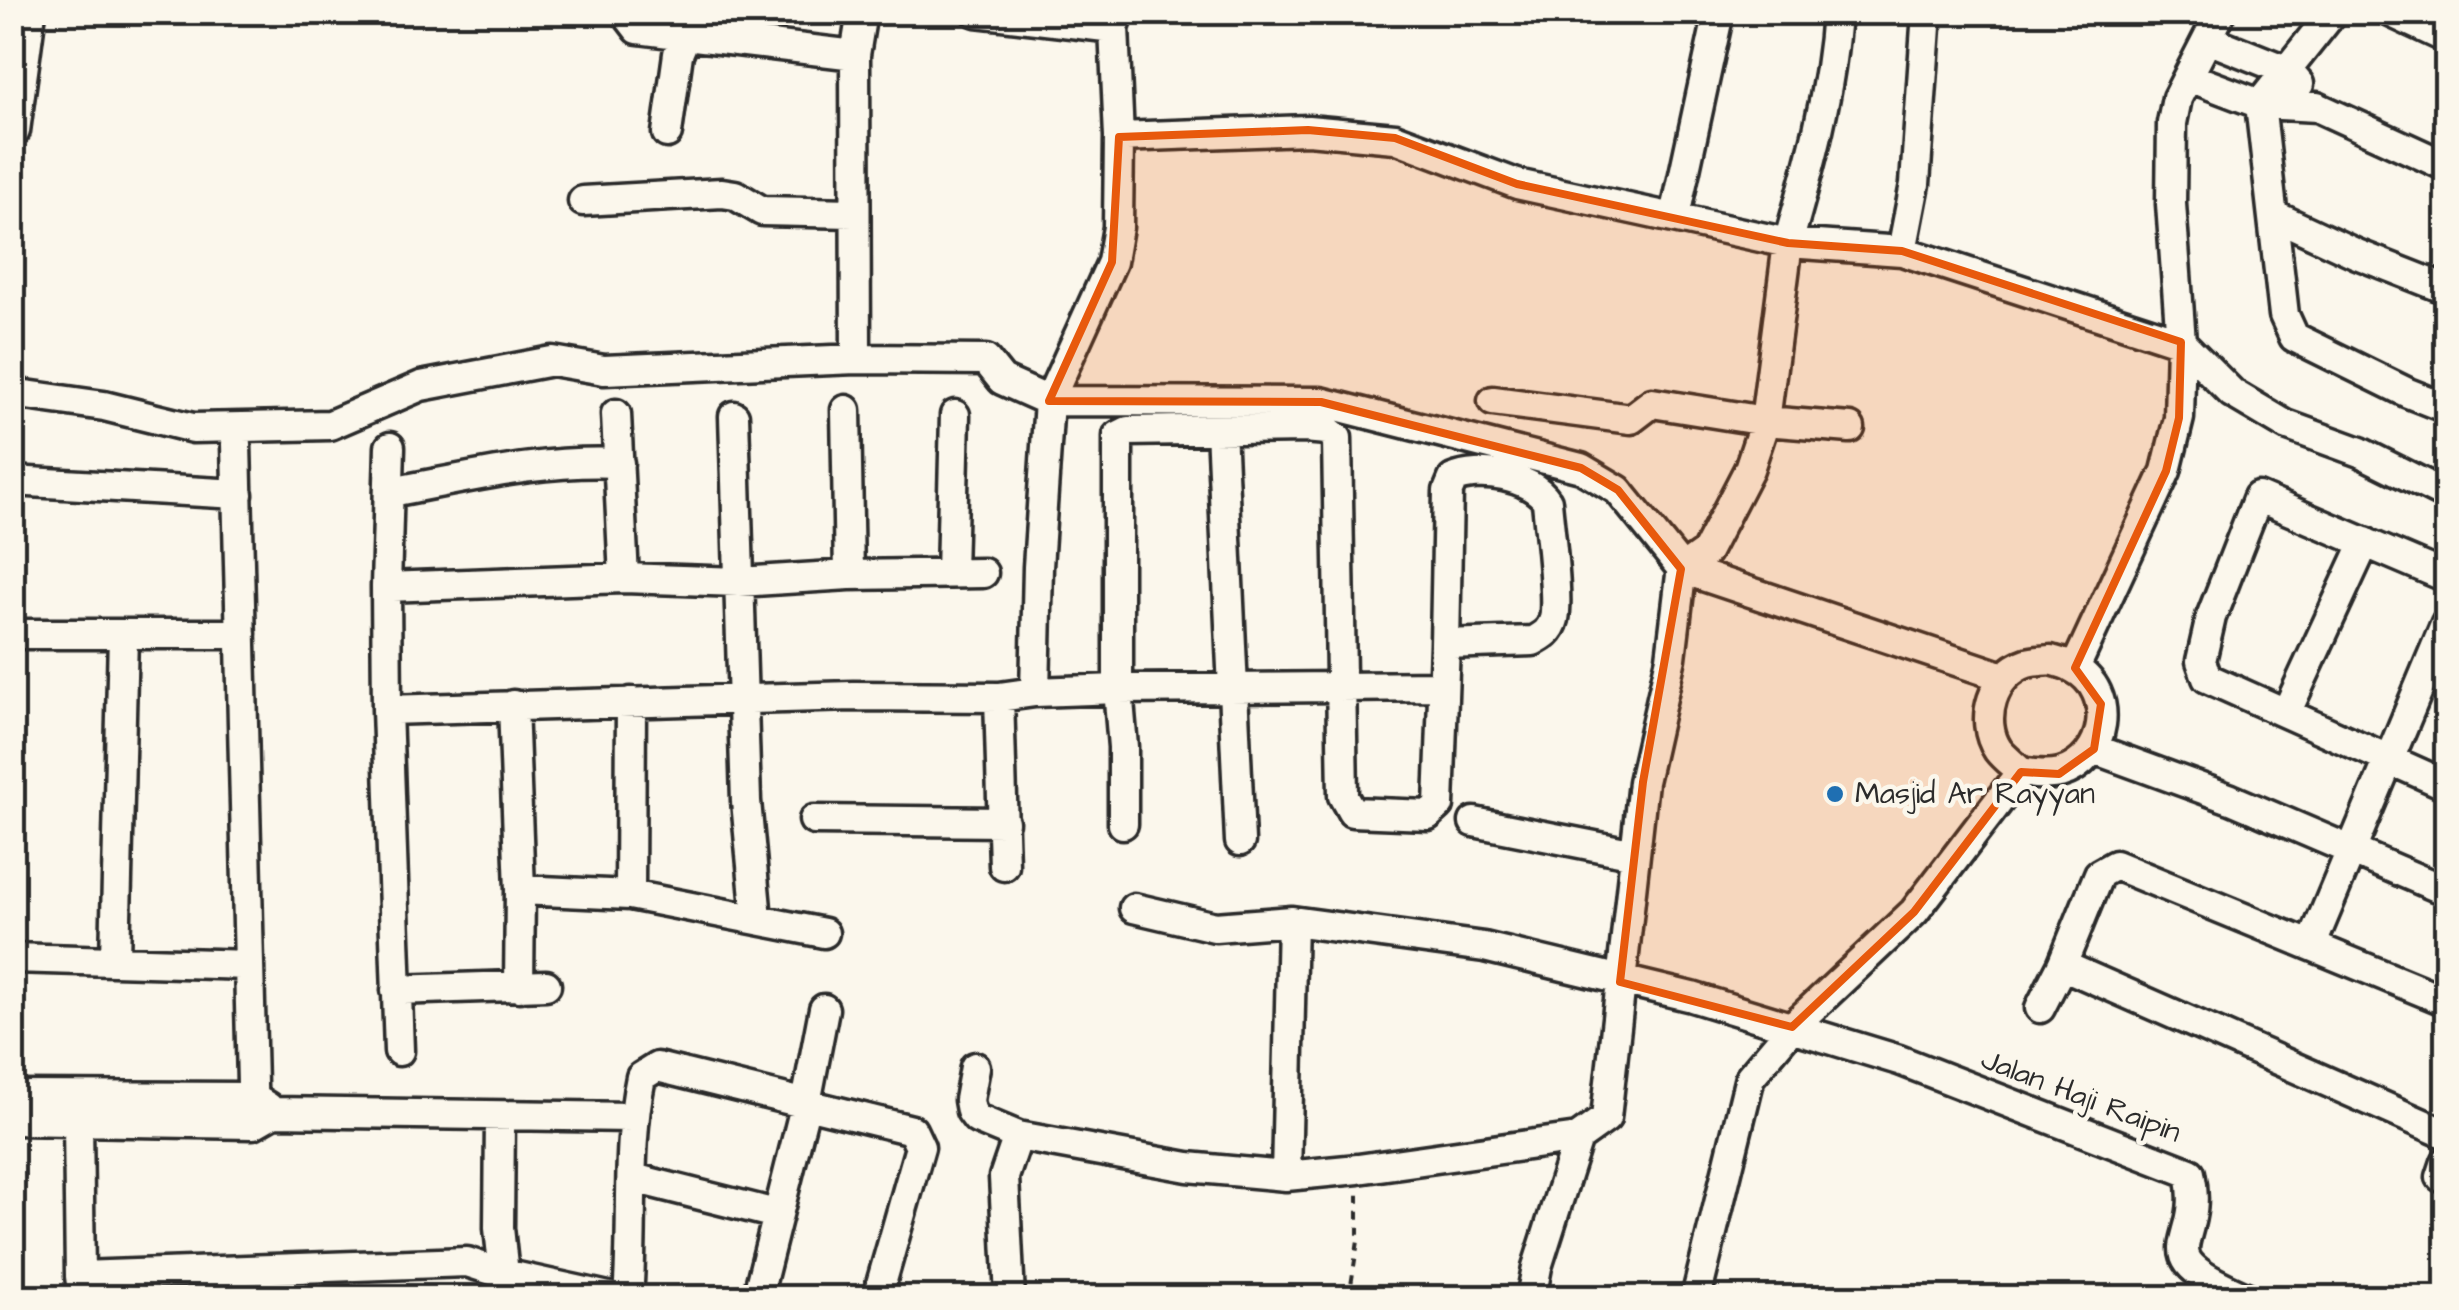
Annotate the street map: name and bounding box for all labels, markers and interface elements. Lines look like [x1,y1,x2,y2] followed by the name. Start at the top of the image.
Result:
[1855,773,2095,816] place label: Masjid Ar Rayyan
[1824,783,1846,805] marker: Masjid Ar Rayyan
[1975,1039,2187,1153] street label: Jalan Haji Raipin

